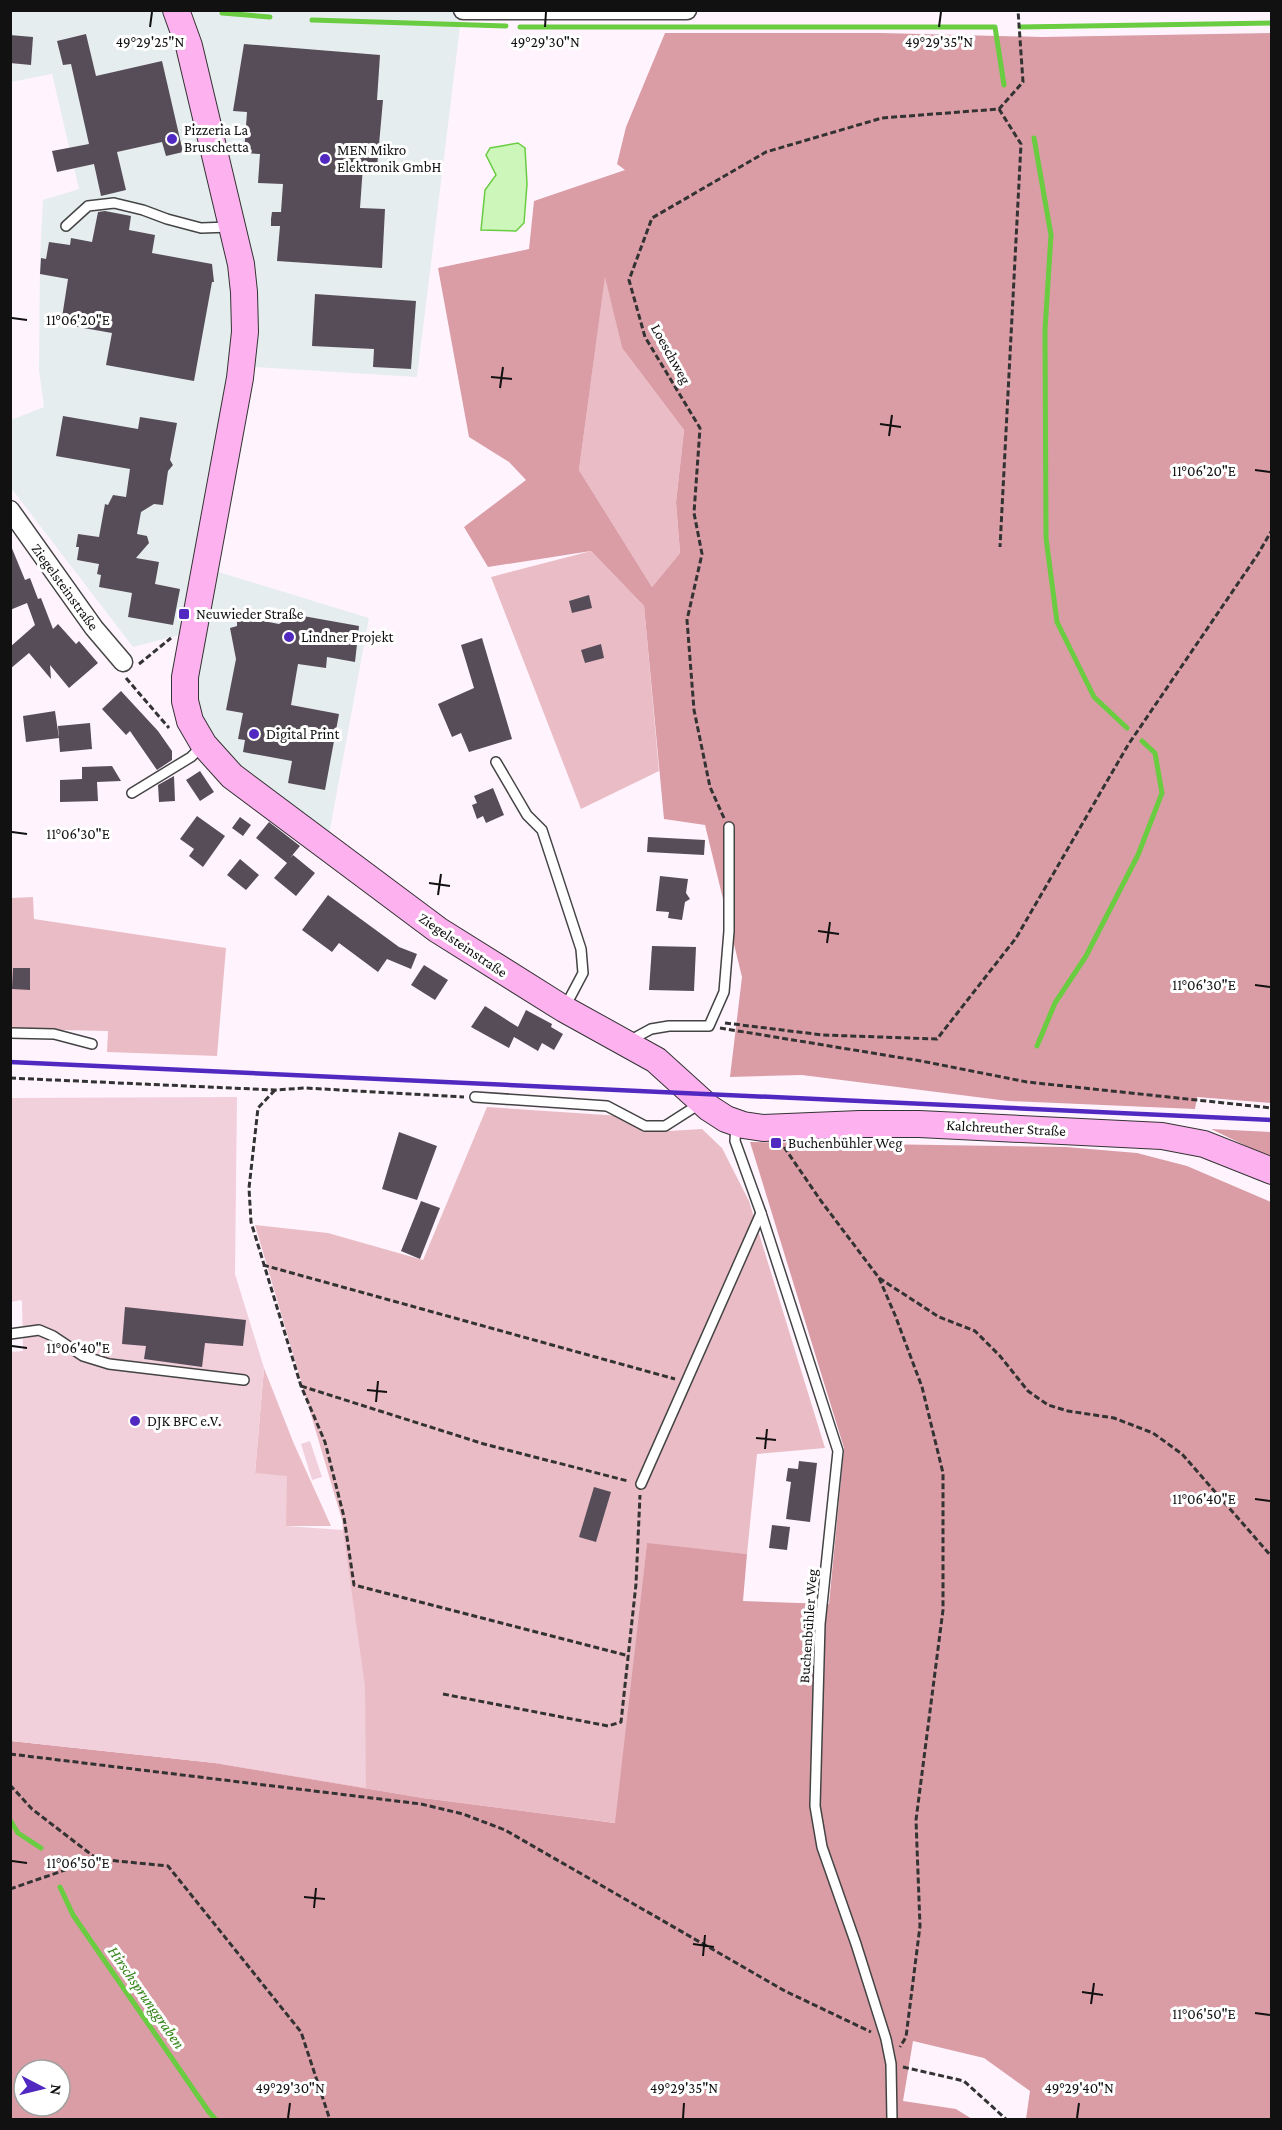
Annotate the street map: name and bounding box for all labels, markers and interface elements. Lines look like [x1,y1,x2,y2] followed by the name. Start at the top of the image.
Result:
[116,34,185,50] text: 49°29'25"N
[510,34,580,50] text: 49°29'30"N
[905,34,973,50] text: 49°29'35"N
[184,122,249,155] place label: Pizzeria La Bruschetta
[165,132,179,146] marker: Pizzeria La Bruschetta
[337,142,441,175] place label: MEN Mikro Elektronik GmbH
[318,152,332,166] marker: MEN Mikro Elektronik GmbH
[46,312,110,328] text: 11°06'20"E
[647,321,694,387] street label: Loeschweg
[1172,463,1236,479] text: 11°06'20"E
[27,541,102,634] street label: Ziegelsteinstraße
[196,606,304,622] place label: Neuwieder Straße
[177,607,191,621] marker: Neuwieder Straße
[301,629,395,646] place label: Lindner Projekt
[282,630,296,644] marker: Lindner Projekt
[266,726,341,743] place label: Digital Print
[247,727,261,741] marker: Digital Print
[46,826,110,842] text: 11°06'30"E
[415,910,511,982] street label: Ziegelsteinstraße
[1172,977,1236,993] text: 11°06'30"E
[946,1117,1067,1139] street label: Kalchreuther Straße
[788,1135,902,1152] place label: Buchenbühler Weg
[769,1136,783,1150] marker: Buchenbühler Weg
[46,1340,110,1356] text: 11°06'40"E
[147,1413,221,1430] place label: DJK BFC e.V.
[128,1414,142,1428] marker: DJK BFC e.V.
[1172,1491,1236,1507] text: 11°06'40"E
[796,1568,821,1684] street label: Buchenbühler Weg
[46,1855,110,1871] text: 11°06'50"E
[104,1943,188,2052] water label: Hirschsprunggraben
[1172,2006,1236,2022] text: 11°06'50"E
[12,2058,72,2118] north arrow
[255,2080,325,2096] text: 49°29'30"N
[650,2080,718,2096] text: 49°29'35"N
[1044,2080,1114,2096] text: 49°29'40"N
[47,2083,65,2096] text: N

